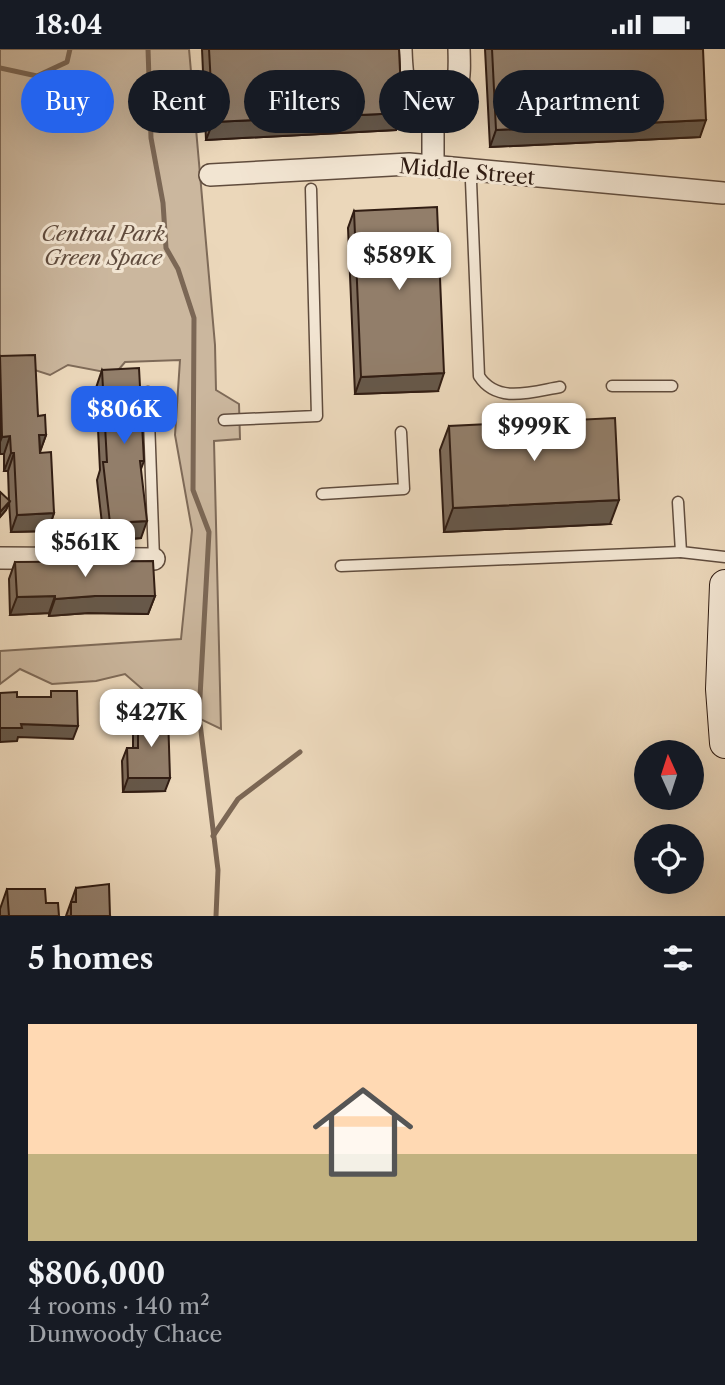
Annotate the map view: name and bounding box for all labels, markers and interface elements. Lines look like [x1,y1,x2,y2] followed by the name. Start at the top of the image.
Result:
[35,9,102,41] text: 18:04
[21,70,114,133] chip: Buy
[128,70,230,133] chip: Rent
[244,70,365,133] chip: Filters
[379,70,479,133] chip: New
[493,70,664,133] chip: Apartment
[398,153,537,190] street label: Middle Street
[41,221,165,270] park label: Central Park Green Space
[350,233,448,292] pin: $589K
[363,241,435,269] text: $589K
[75,387,173,446] pin: $806K
[87,395,161,423] text: $806K
[485,403,583,463] pin: $999K
[498,412,570,440] text: $999K
[36,519,134,579] pin: $561K
[51,528,119,556] text: $561K
[102,689,200,749] pin: $427K
[116,698,186,726] text: $427K
[634,740,704,810] north arrow
[634,740,704,894] map controls
[634,824,704,894] button: locate
[659,939,697,977] icon: filters
[28,940,153,977] text: 5 homes
[300,1069,426,1195] icon: home
[28,1255,165,1292] text: $806,000
[28,1292,210,1320] text: 4 rooms · 140 m²
[28,1320,223,1348] text: Dunwoody Chace

